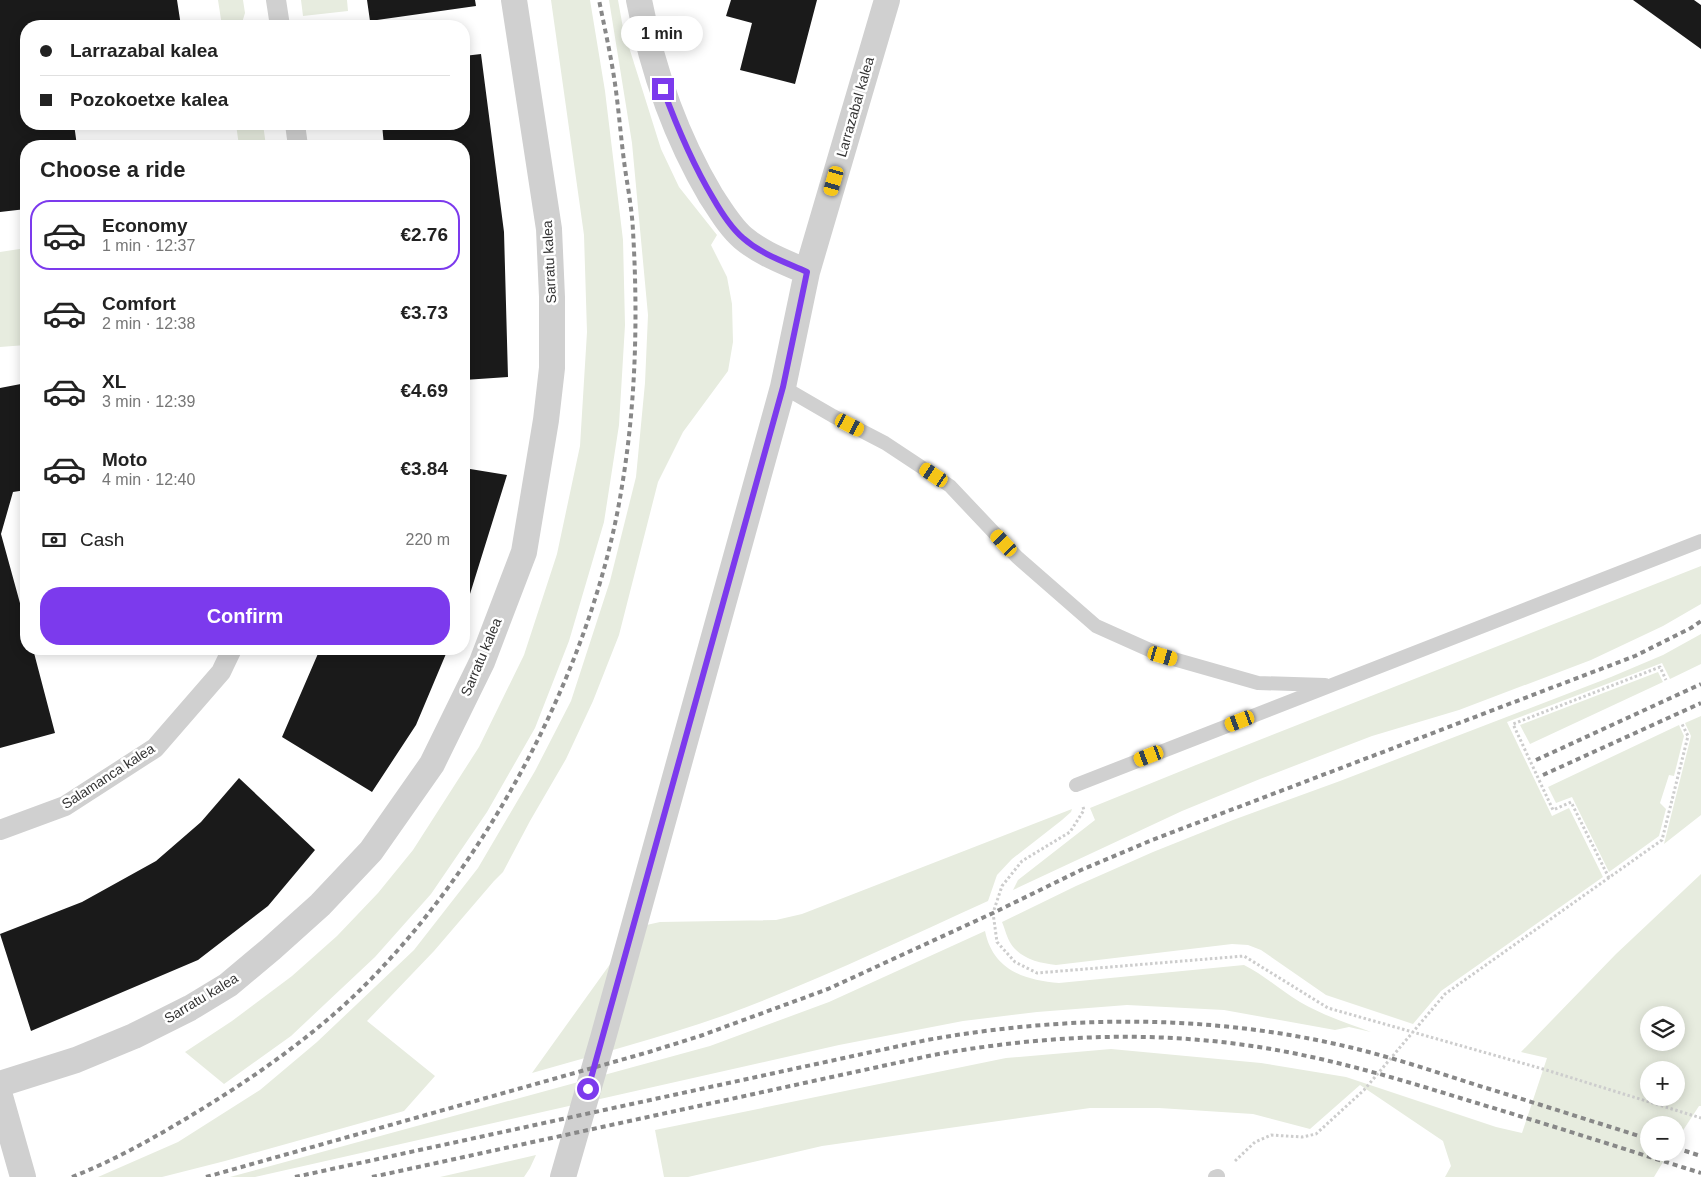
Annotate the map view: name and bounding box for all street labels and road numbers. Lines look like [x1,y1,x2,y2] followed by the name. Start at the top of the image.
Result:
[833,55,877,159] street label: Larrazabal kalea
[539,220,559,304] street label: Sarratu kalea
[457,615,505,698] street label: Sarratu kalea
[59,740,158,812] street label: Salamanca kalea
[161,970,241,1026] street label: Sarratu kalea

